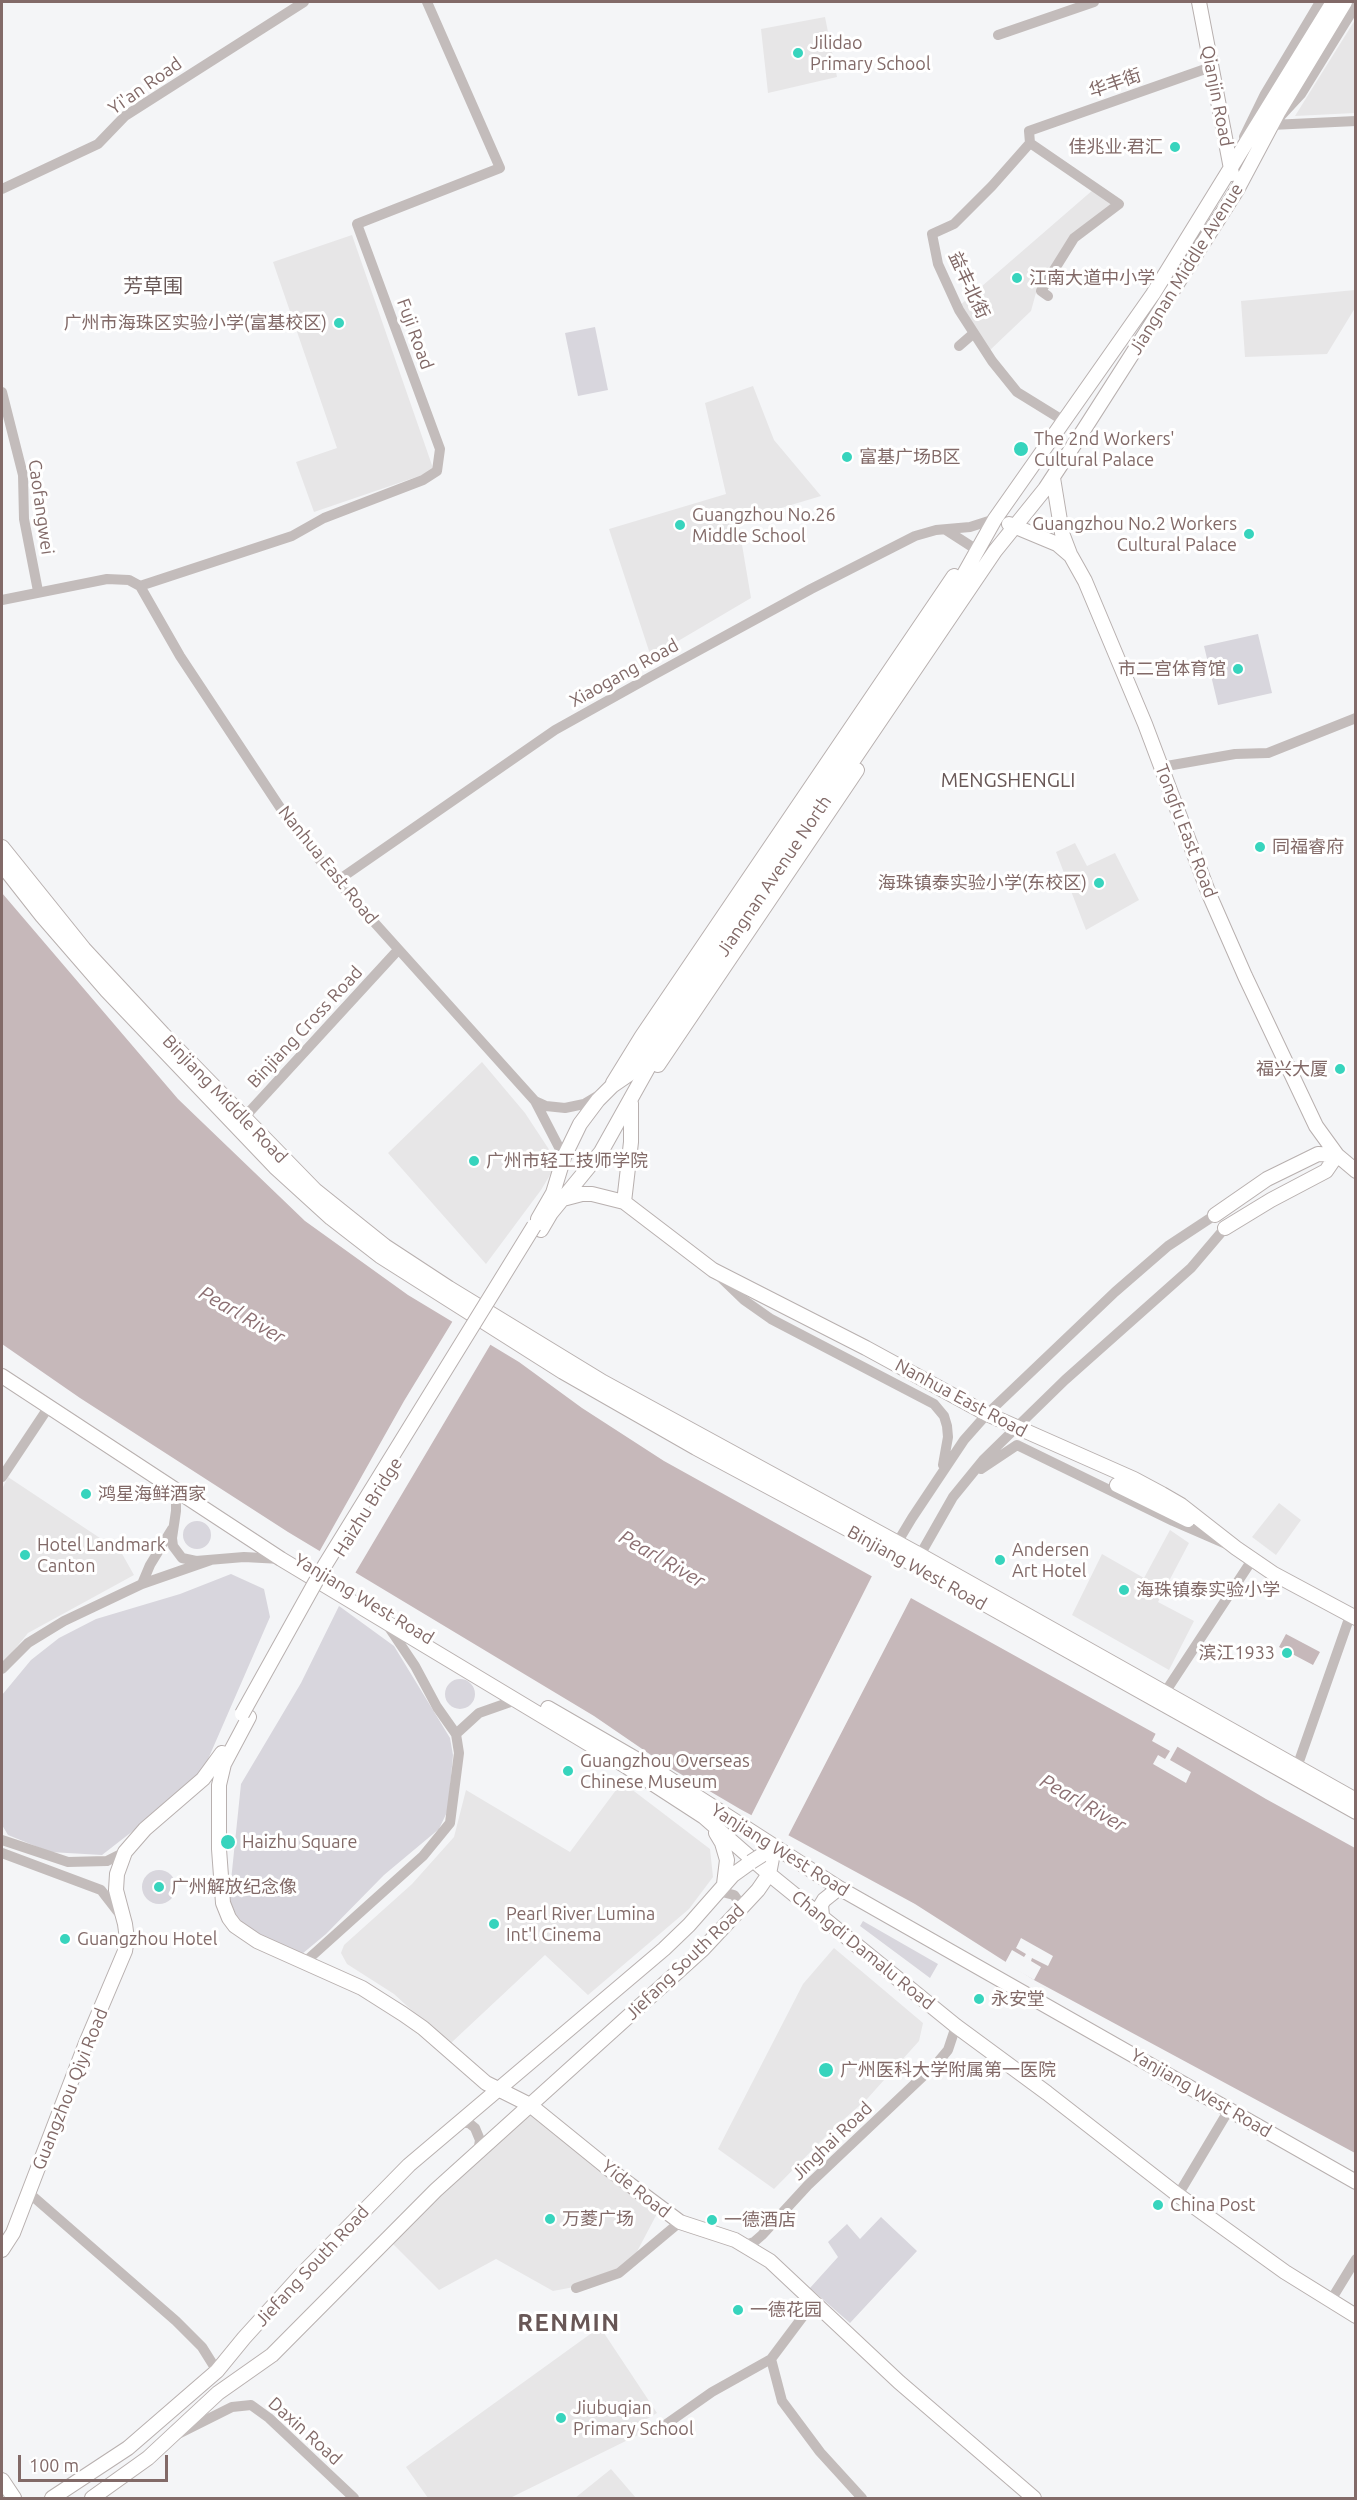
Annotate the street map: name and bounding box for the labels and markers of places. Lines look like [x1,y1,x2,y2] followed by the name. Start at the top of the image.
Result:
[810,32,931,74] place label: Jilidao Primary School
[791,46,805,60] marker: Jilidao Primary School
[1069,136,1163,158] place label: 佳兆业·君汇
[1168,140,1182,154] marker: 佳兆业·君汇
[1029,267,1155,289] place label: 江南大道中小学
[1010,271,1024,285] marker: 江南大道中小学
[64,312,327,334] place label: 广州市海珠区实验小学(富基校区)
[332,316,346,330] marker: 广州市海珠区实验小学(富基校区)
[1034,428,1175,470] place label: The 2nd Workers' Cultural Palace
[1012,440,1030,458] marker: The 2nd Workers' Cultural Palace
[859,446,960,468] place label: 富基广场B区
[840,450,854,464] marker: 富基广场B区
[692,504,836,546] place label: Guangzhou No.26 Middle School
[1032,513,1237,556] place label: Guangzhou No.2 Workers Cultural Palace
[673,518,687,532] marker: Guangzhou No.26 Middle School
[1242,527,1256,541] marker: Guangzhou No.2 Workers Cultural Palace
[1118,658,1226,680] place label: 市二宫体育馆
[1231,662,1245,676] marker: 市二宫体育馆
[1272,836,1344,858] place label: 同福睿府
[1253,840,1267,854] marker: 同福睿府
[878,872,1087,894] place label: 海珠镇泰实验小学(东校区)
[1092,876,1106,890] marker: 海珠镇泰实验小学(东校区)
[1256,1058,1328,1080] place label: 福兴大厦
[1333,1062,1347,1076] marker: 福兴大厦
[486,1150,648,1172] place label: 广州市轻工技师学院
[467,1154,481,1168] marker: 广州市轻工技师学院
[98,1483,206,1505] place label: 鸿星海鲜酒家
[79,1487,93,1501] marker: 鸿星海鲜酒家
[37,1534,166,1576] place label: Hotel Landmark Canton
[1012,1539,1089,1582] place label: Andersen Art Hotel
[18,1548,32,1562] marker: Hotel Landmark Canton
[993,1553,1007,1567] marker: Andersen Art Hotel
[1136,1579,1280,1601] place label: 海珠镇泰实验小学
[1117,1583,1131,1597] marker: 海珠镇泰实验小学
[1198,1642,1275,1664] place label: 滨江1933
[1280,1646,1294,1660] marker: 滨江1933
[580,1750,750,1792] place label: Guangzhou Overseas Chinese Museum
[561,1764,575,1778] marker: Guangzhou Overseas Chinese Museum
[242,1831,357,1853] place label: Haizhu Square
[219,1833,237,1851] marker: Haizhu Square
[171,1876,297,1898] place label: 广州解放纪念像
[152,1880,166,1894] marker: 广州解放纪念像
[506,1903,655,1946] place label: Pearl River Lumina Int'l Cinema
[487,1917,501,1931] marker: Pearl River Lumina Int'l Cinema
[77,1928,217,1950] place label: Guangzhou Hotel
[58,1932,72,1946] marker: Guangzhou Hotel
[991,1988,1045,2010] place label: 永安堂
[972,1992,986,2006] marker: 永安堂
[840,2059,1056,2081] place label: 广州医科大学附属第一医院
[817,2061,835,2079] marker: 广州医科大学附属第一医院
[1170,2194,1255,2216] place label: China Post
[1151,2198,1165,2212] marker: China Post
[562,2208,634,2230] place label: 万菱广场
[724,2209,796,2231] place label: 一德酒店
[543,2212,557,2226] marker: 万菱广场
[705,2213,719,2227] marker: 一德酒店
[750,2299,822,2321] place label: 一德花园
[731,2303,745,2317] marker: 一德花园
[573,2397,694,2440] place label: Jiubuqian Primary School
[554,2411,568,2425] marker: Jiubuqian Primary School

